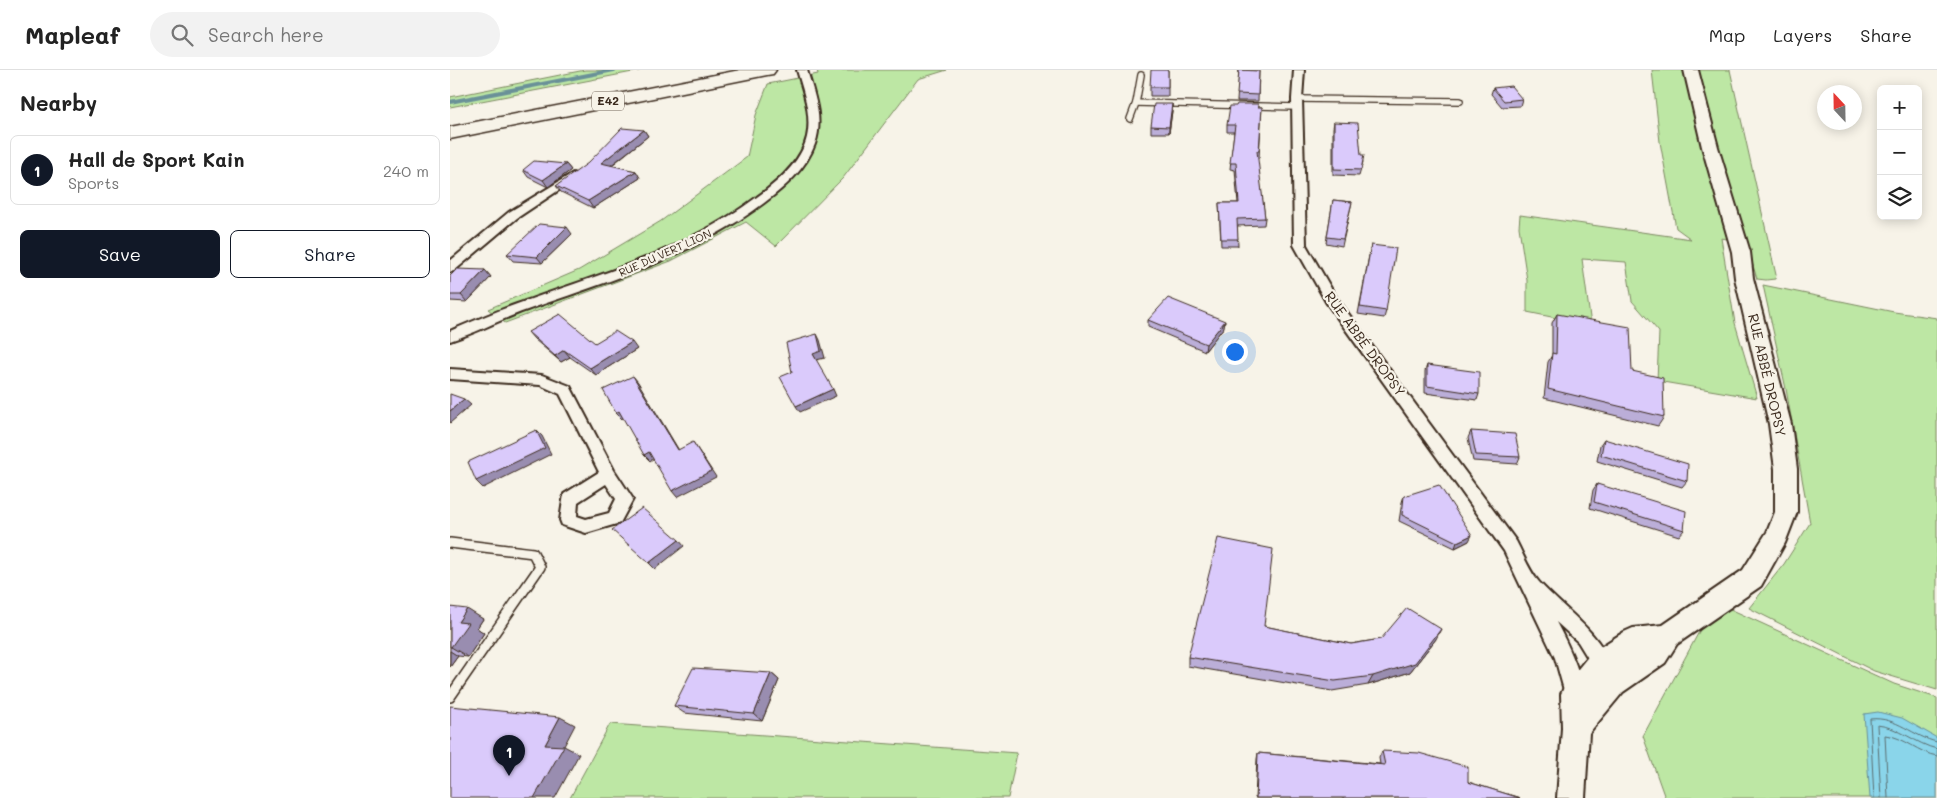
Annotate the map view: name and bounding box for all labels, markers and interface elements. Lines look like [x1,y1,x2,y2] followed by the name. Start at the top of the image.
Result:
[150,12,500,57] search box
[25,19,120,50] text: Mapleaf
[168,21,196,49] icon: search
[208,22,324,47] text: Search here
[1709,23,1745,47] text: Map
[1773,23,1832,47] text: Layers
[1860,23,1912,47] text: Share
[1817,85,1862,130] north arrow
[1877,85,1922,220] map controls
[1877,85,1922,130] button: +
[20,89,97,116] text: Nearby
[592,92,624,110] road number: E42
[1877,130,1922,175] button: −
[68,147,244,172] text: Hall de Sport Kain
[33,160,41,181] text: 1
[383,160,429,181] text: 240 m
[68,172,119,193] text: Sports
[1877,175,1922,220] button: layers
[616,225,714,280] street label: RUE DU VERT LION
[20,230,220,278] button: Save
[230,230,430,278] button: Share
[1321,287,1410,400] street label: RUE ABBÉ DROPSY
[1744,312,1791,438] street label: RUE ABBÉ DROPSY
[1222,339,1248,365] your location
[493,735,525,776] pin: 1

